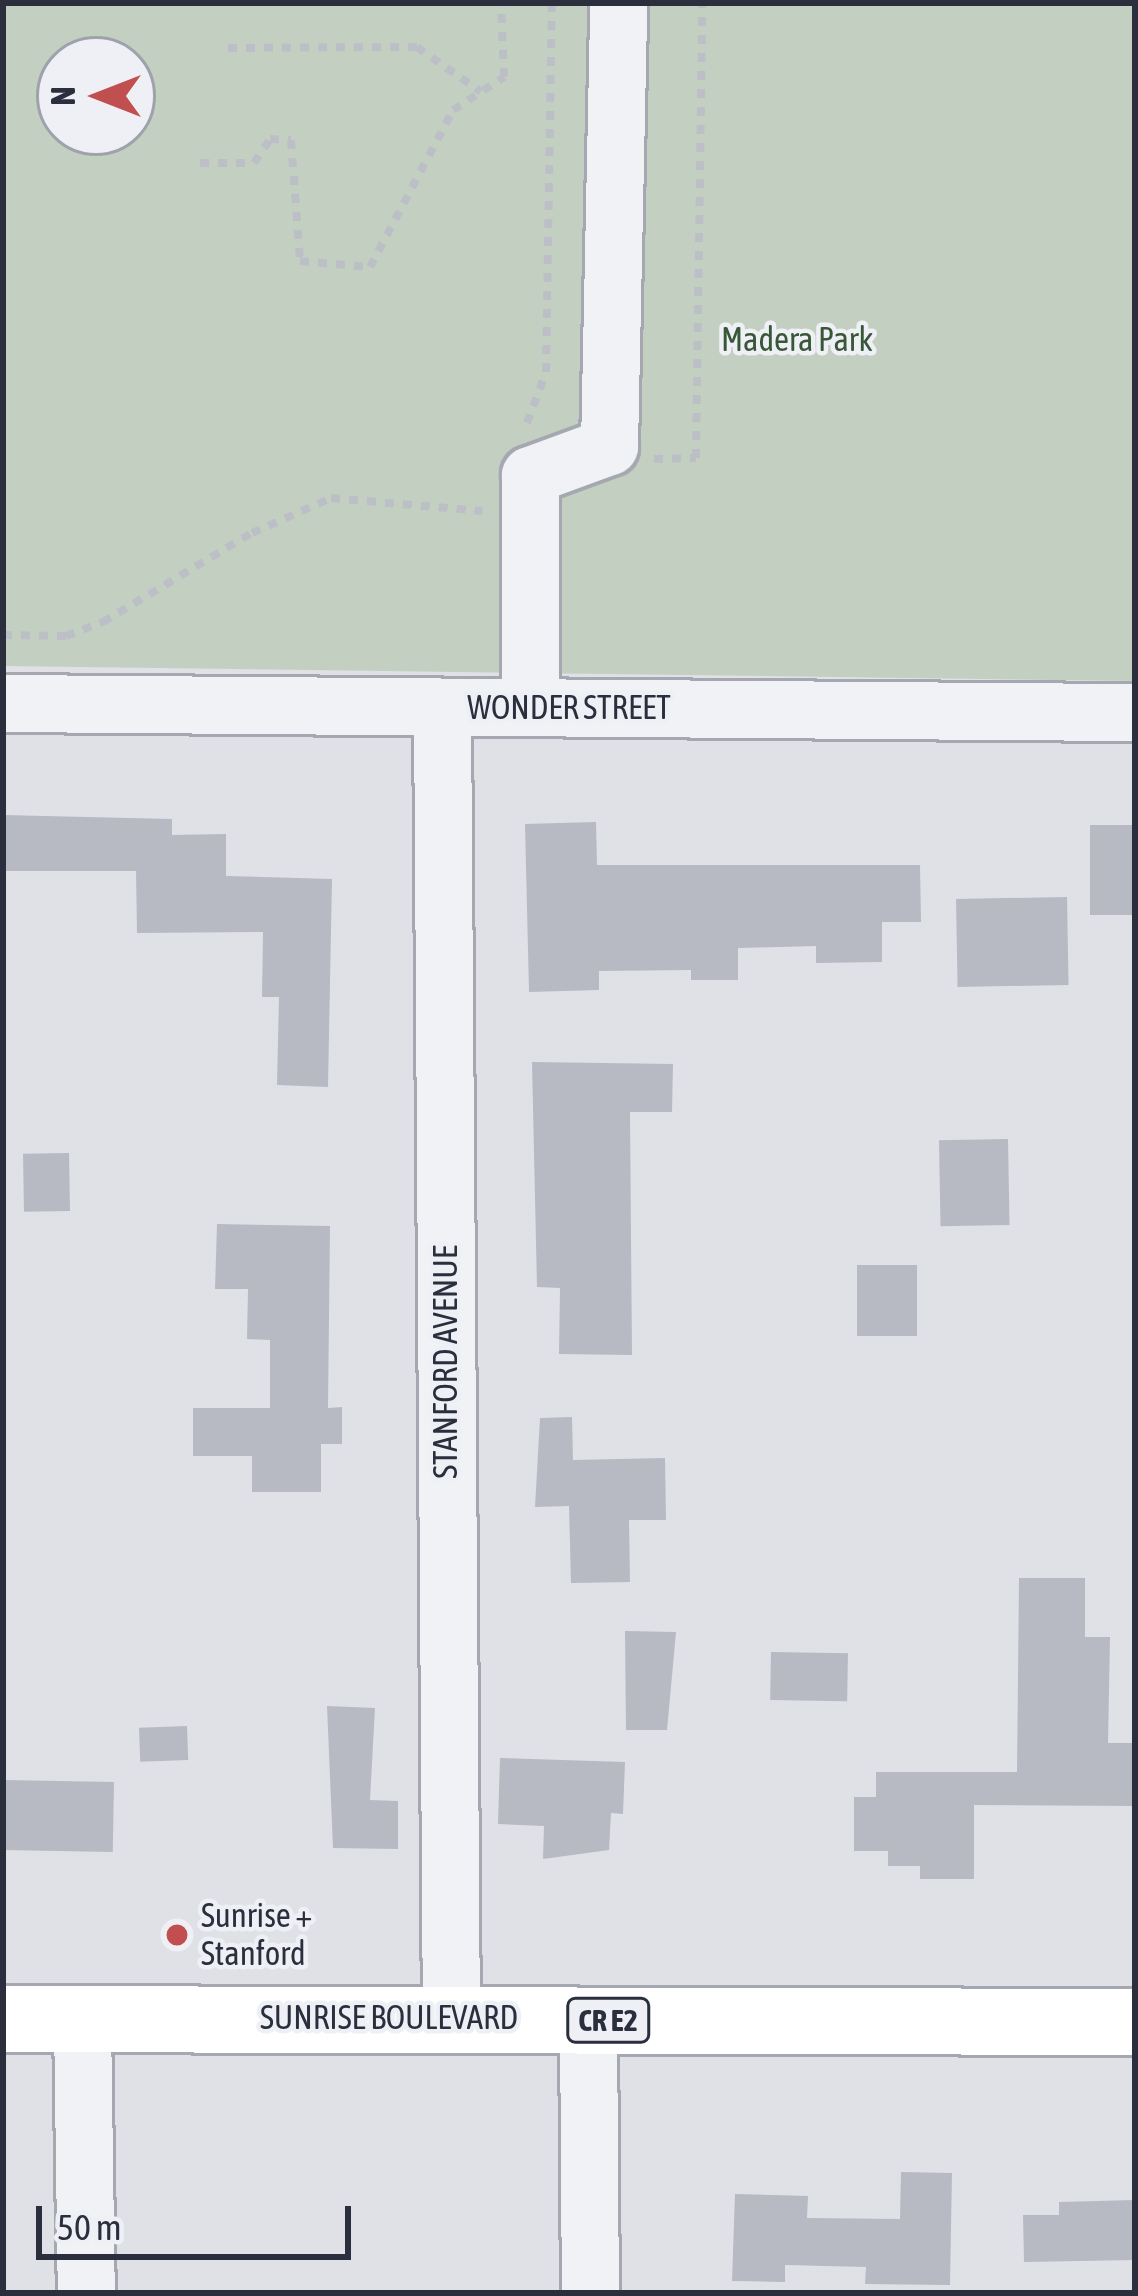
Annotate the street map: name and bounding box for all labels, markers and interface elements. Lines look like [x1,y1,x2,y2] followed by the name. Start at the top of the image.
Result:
[36,36,156,156] north arrow
[44,86,82,106] text: N
[721,320,873,360] park label: Madera Park
[467,688,671,728] street label: WONDER STREET
[426,1245,466,1479] street label: STANFORD AVENUE
[201,1896,312,1974] place label: Sunrise + Stanford
[164,1922,190,1948] marker: Sunrise + Stanford
[566,1996,650,2044] road number: CR E2
[260,1998,518,2038] street label: SUNRISE BOULEVARD
[42,2182,357,2256] scale bar
[57,2206,122,2248] text: 50 m

